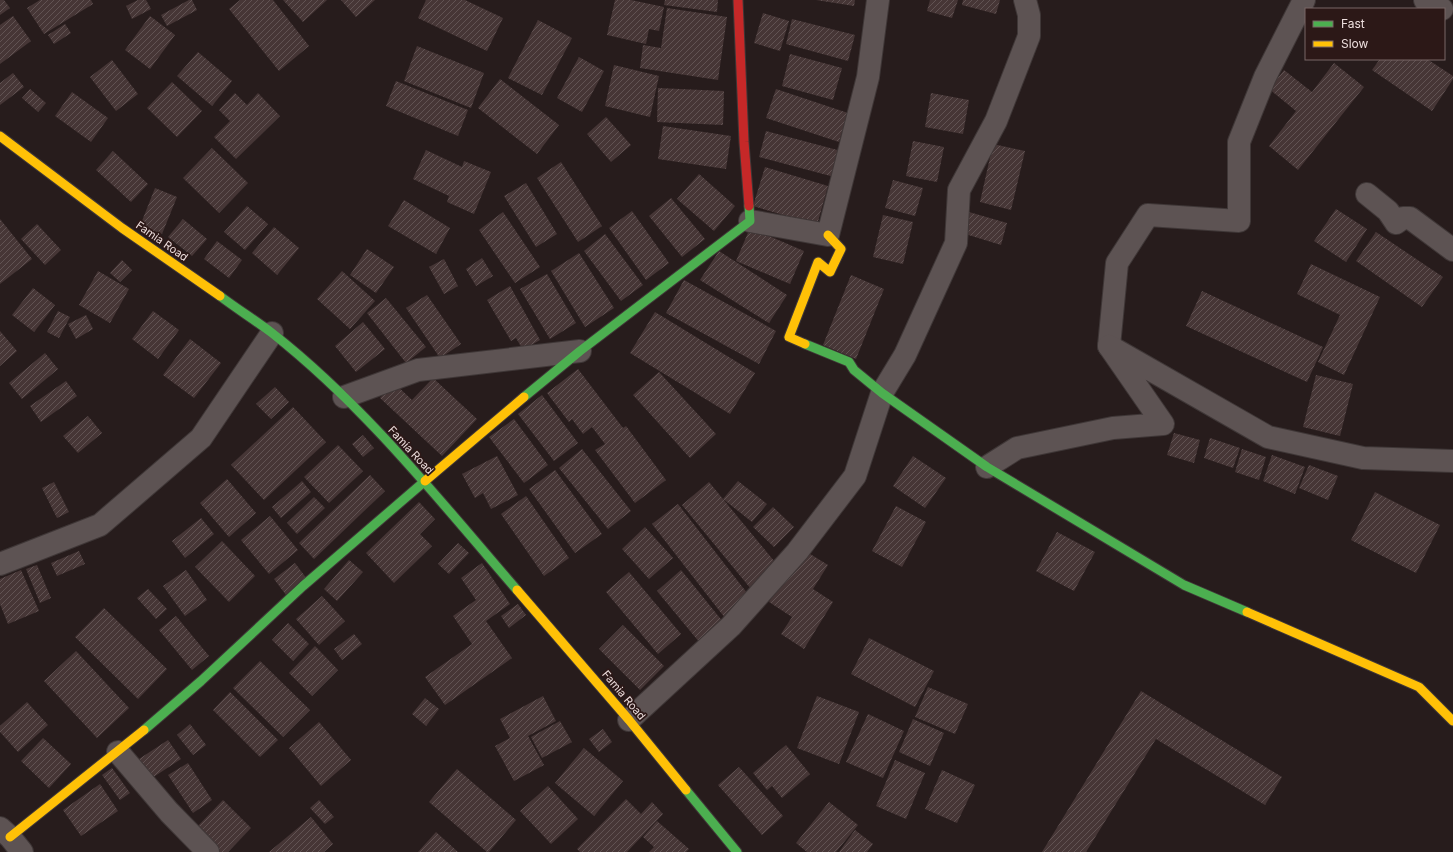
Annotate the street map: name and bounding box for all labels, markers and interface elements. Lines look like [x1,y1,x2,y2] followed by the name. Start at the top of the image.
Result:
[1305,8,1445,60] legend
[1341,16,1365,31] text: Fast
[1341,36,1369,51] text: Slow
[133,218,191,264] street label: Famia Road
[385,423,437,477] street label: Famia Road
[599,667,649,723] street label: Famia Road

